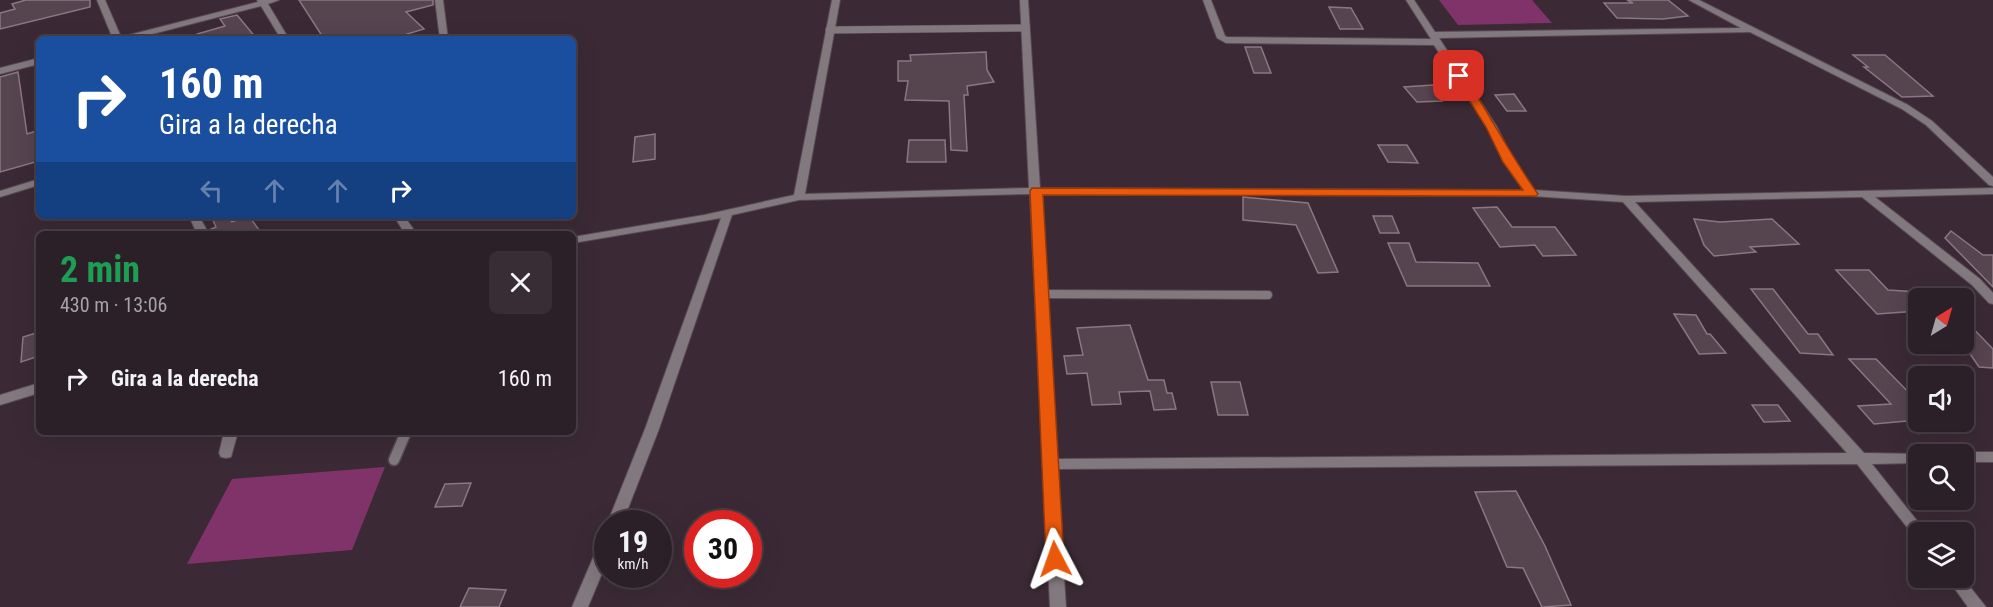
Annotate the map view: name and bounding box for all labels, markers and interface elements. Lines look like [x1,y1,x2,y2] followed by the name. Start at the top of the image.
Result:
[1433,50,1484,101] pin
[159,59,264,108] text: 160 m
[1442,59,1475,92] icon: arrive
[60,60,138,138] icon: right
[159,109,338,141] text: Gira a la derecha
[195,174,228,207] icon: left
[258,174,291,207] icon: ahead
[321,174,354,207] icon: ahead
[384,174,417,207] icon: right
[60,249,140,291] text: 2 min
[489,251,552,314] button: close
[1908,288,1974,354] north arrow
[1908,288,1974,588] map controls
[60,293,167,317] text: 430 m · 13:06
[60,362,93,395] icon: right
[111,366,259,391] text: Gira a la derecha
[498,366,552,391] text: 160 m
[1908,366,1974,432] button: sound
[1908,444,1974,510] button: search
[684,510,762,588] speed limit sign: 30
[1908,522,1974,588] button: layers
[618,524,648,559] text: 19
[1023,527,1087,591] position arrow
[618,555,648,573] text: km/h

